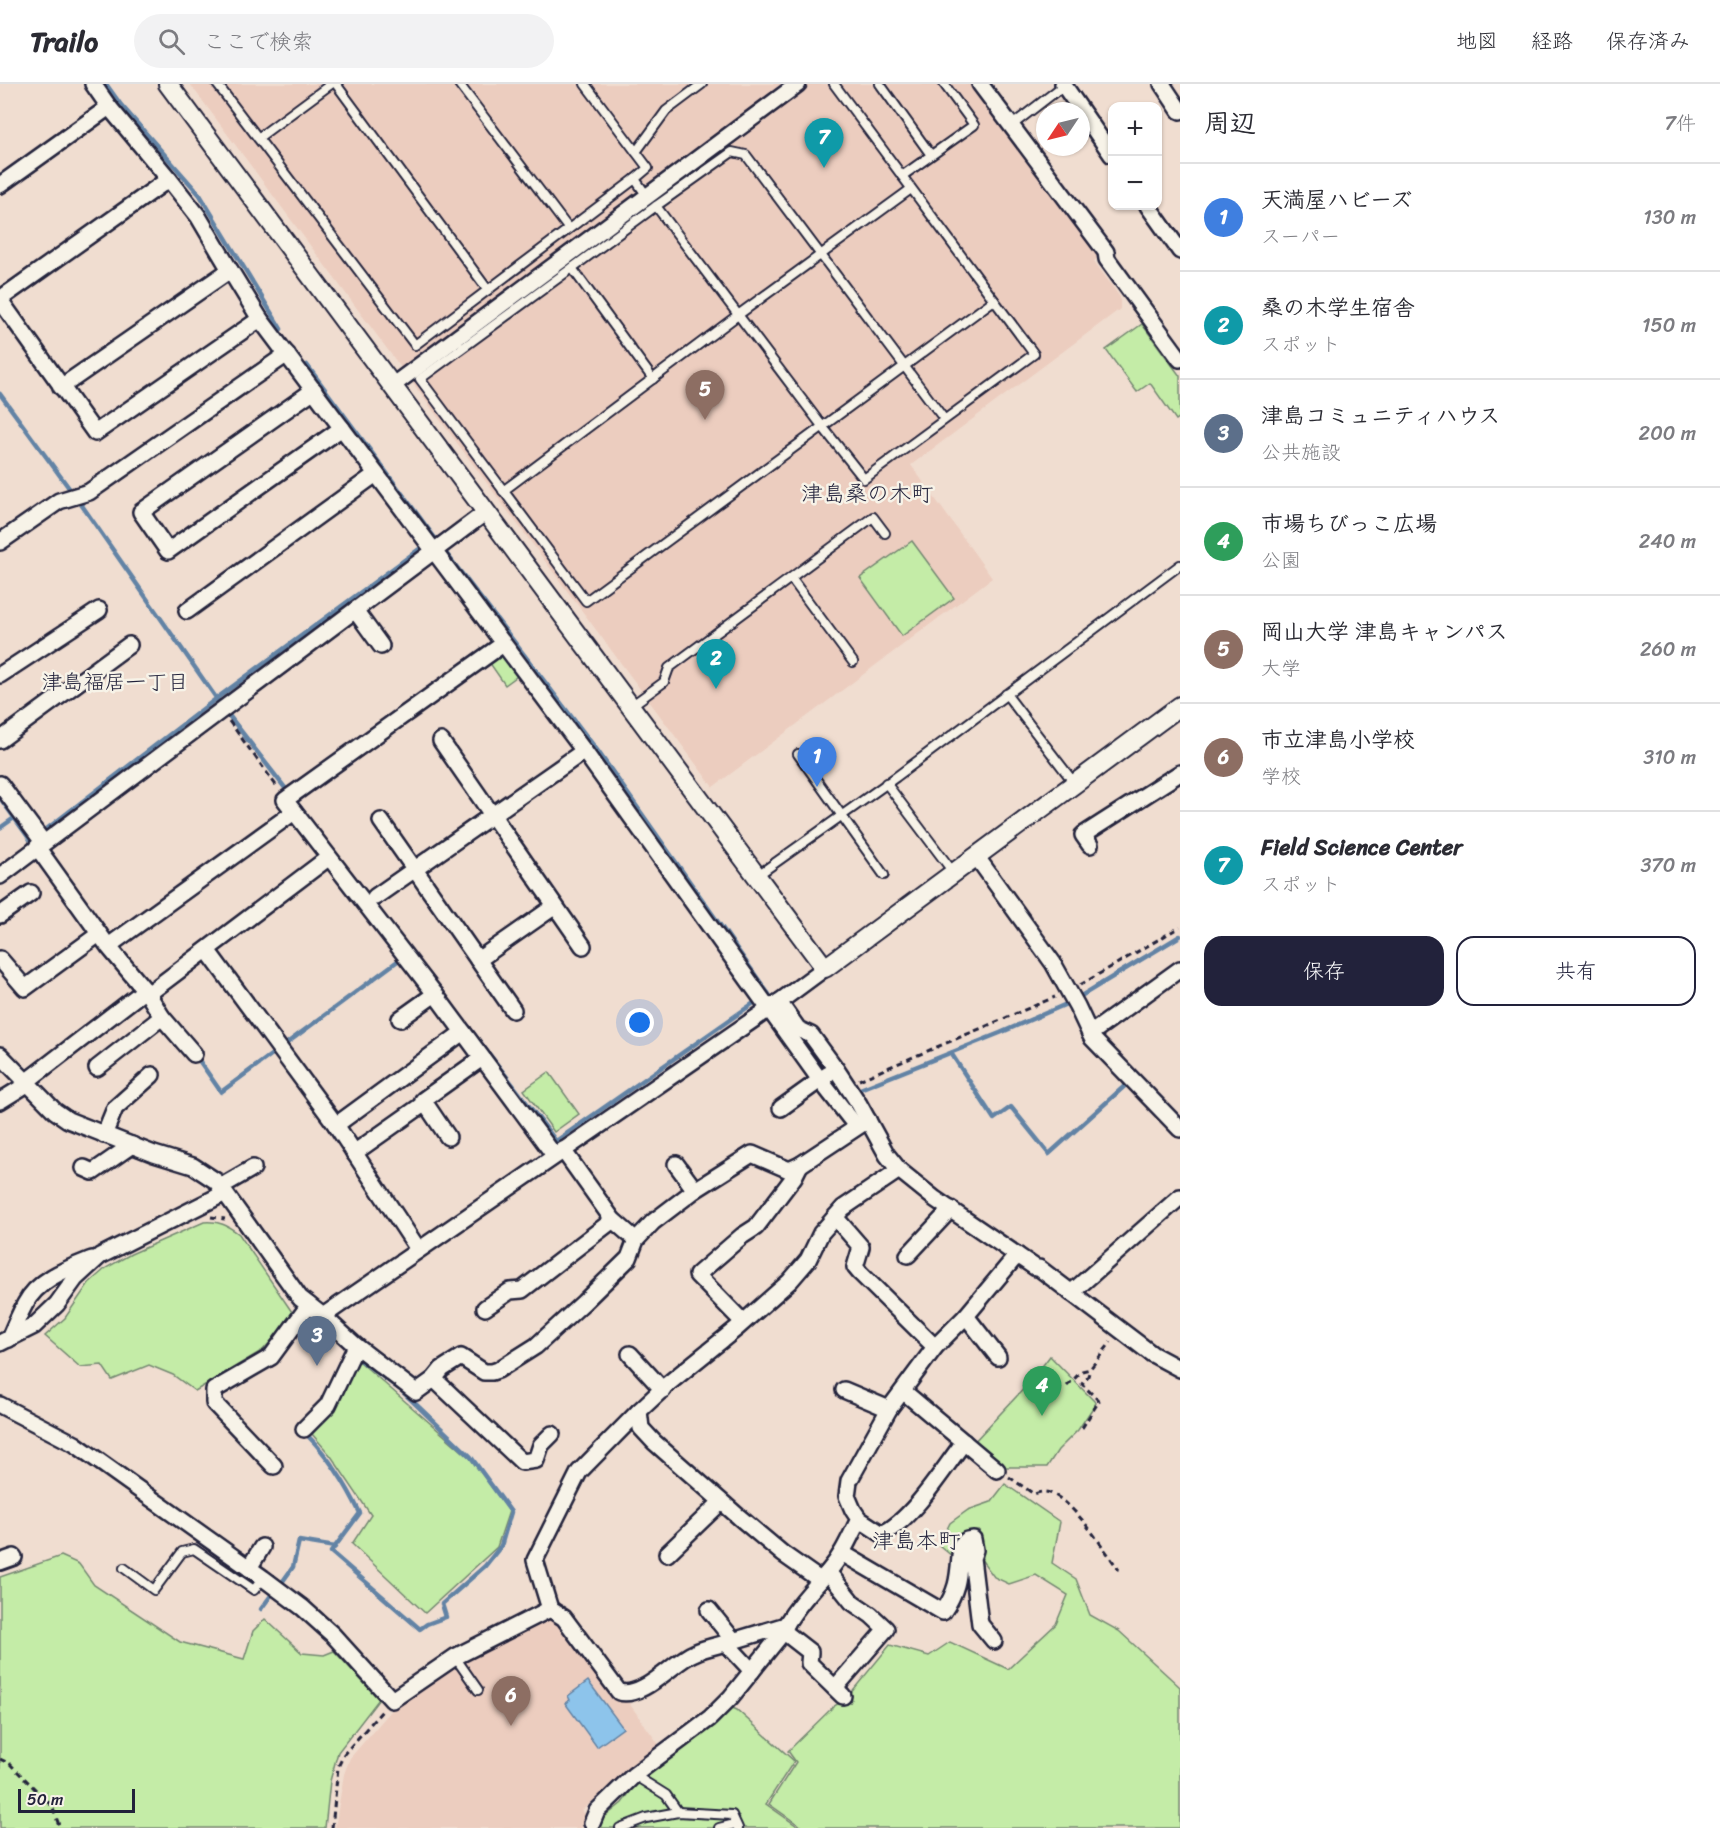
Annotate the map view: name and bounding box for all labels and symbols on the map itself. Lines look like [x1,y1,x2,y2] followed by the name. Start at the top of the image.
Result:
[1036,102,1090,156] north arrow
[804,118,844,168] pin: 7
[686,370,724,420] pin: 5
[801,474,933,513] district label: 津島桑の木町
[696,640,736,689] pin: 2
[42,663,189,701] district label: 津島福居一丁目
[798,738,836,787] pin: 1
[625,1008,654,1037] your location
[298,1316,336,1366] pin: 3
[1022,1366,1062,1416] pin: 4
[872,1521,960,1560] district label: 津島本町
[492,1676,530,1726] pin: 6
[18,1786,135,1814] scale bar

